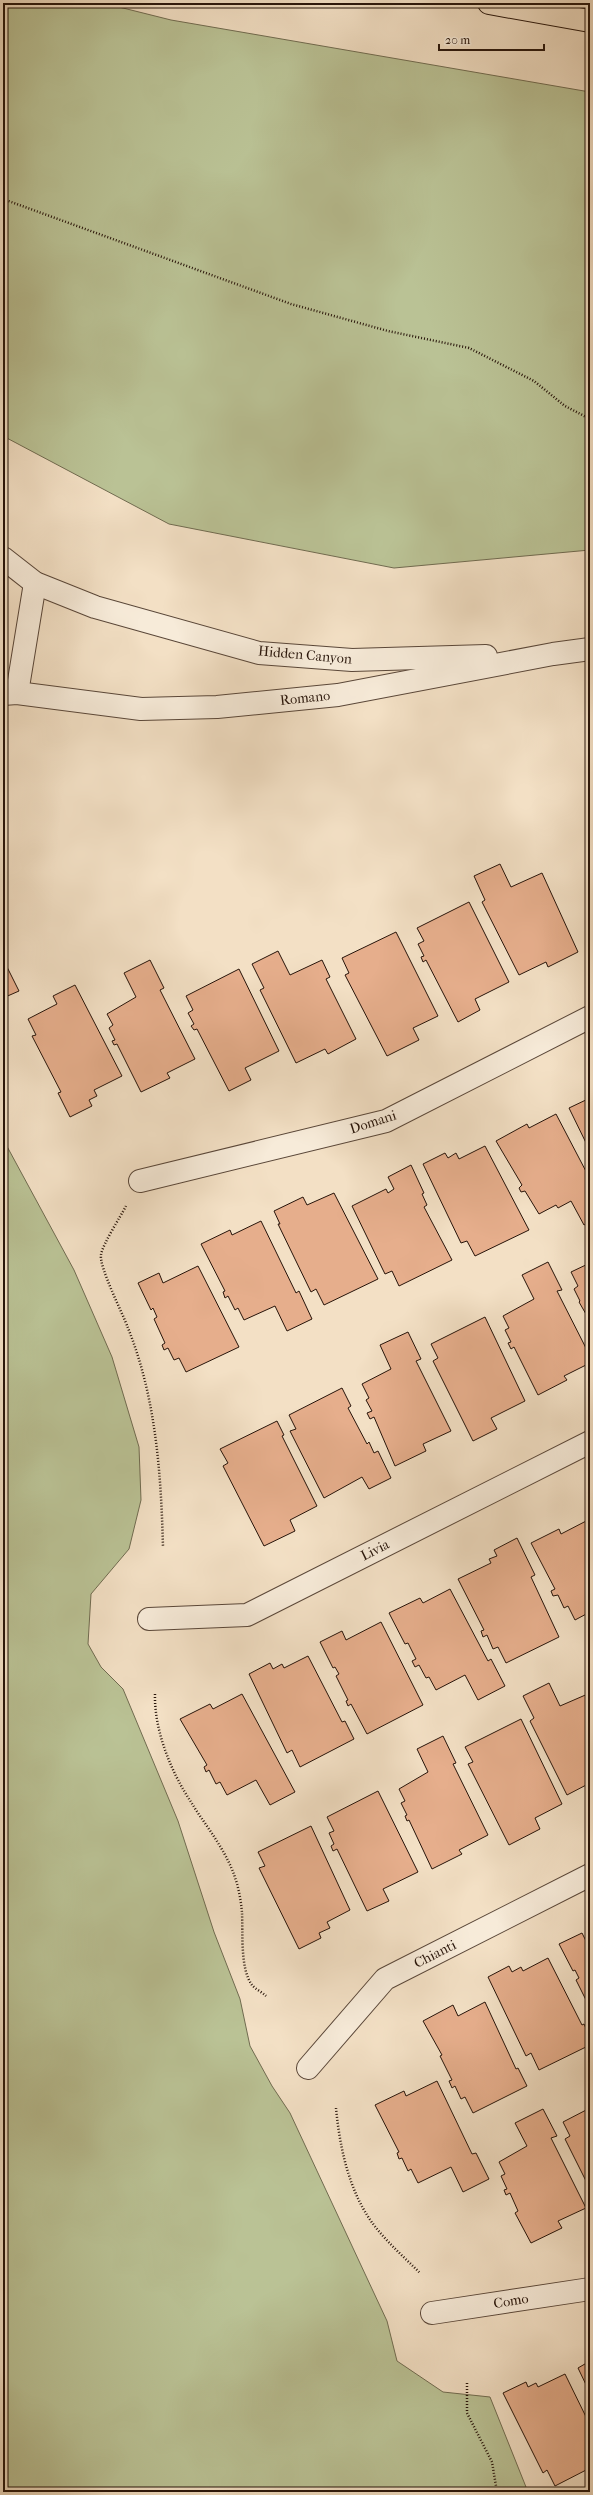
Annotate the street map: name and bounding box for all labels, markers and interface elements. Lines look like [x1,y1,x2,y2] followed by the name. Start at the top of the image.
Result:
[439,26,544,52] scale bar
[445,33,470,47] text: 20 m
[257,642,353,668] street label: Hidden Canyon
[279,687,331,709] street label: Romano
[347,1106,399,1138] street label: Domani
[358,1535,393,1564] street label: Livia
[411,1936,459,1972] street label: Chianti
[492,2290,530,2312] street label: Como

